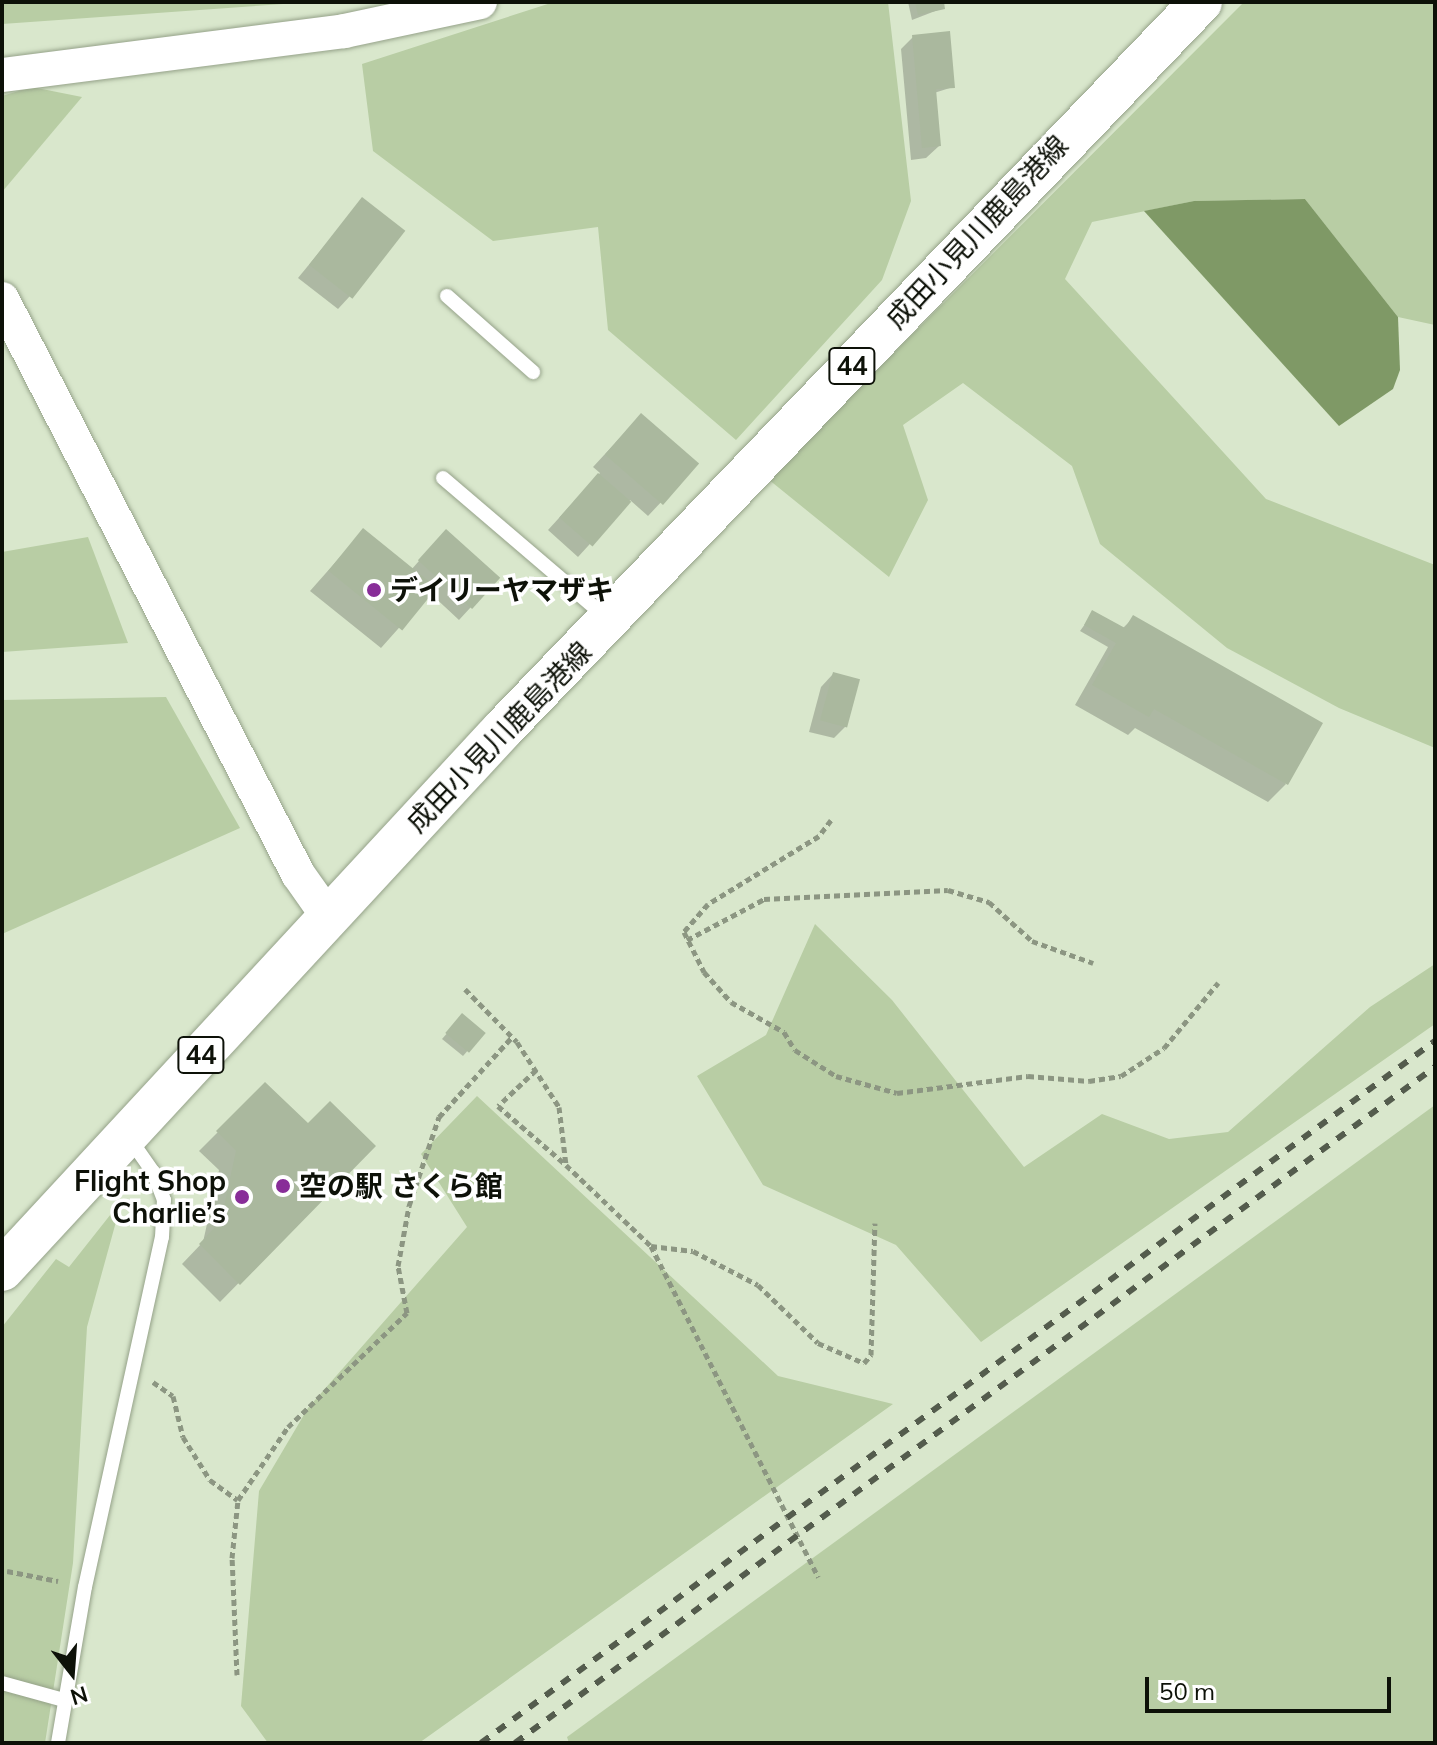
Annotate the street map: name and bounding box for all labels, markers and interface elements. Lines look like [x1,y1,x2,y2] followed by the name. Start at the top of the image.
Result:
[879,128,1075,336] street label: 成田小見川鹿島港線
[828,344,876,388] road number: 44
[390,573,614,607] place label: デイリーヤマザキ
[365,581,383,599] marker: デイリーヤマザキ
[399,635,599,839] street label: 成田小見川鹿島港線
[177,1033,225,1077] road number: 44
[74,1164,226,1230] place label: Flight Shop Charlie’s
[299,1169,503,1203] place label: 空の駅 さくら館
[274,1177,292,1195] marker: 空の駅 さくら館
[233,1188,251,1206] marker: Flight Shop Charlie’s
[32,1633,112,1713] north arrow
[1149,1661,1395,1711] scale bar
[1159,1676,1215,1706] text: 50 m
[67,1680,91,1712] text: N

